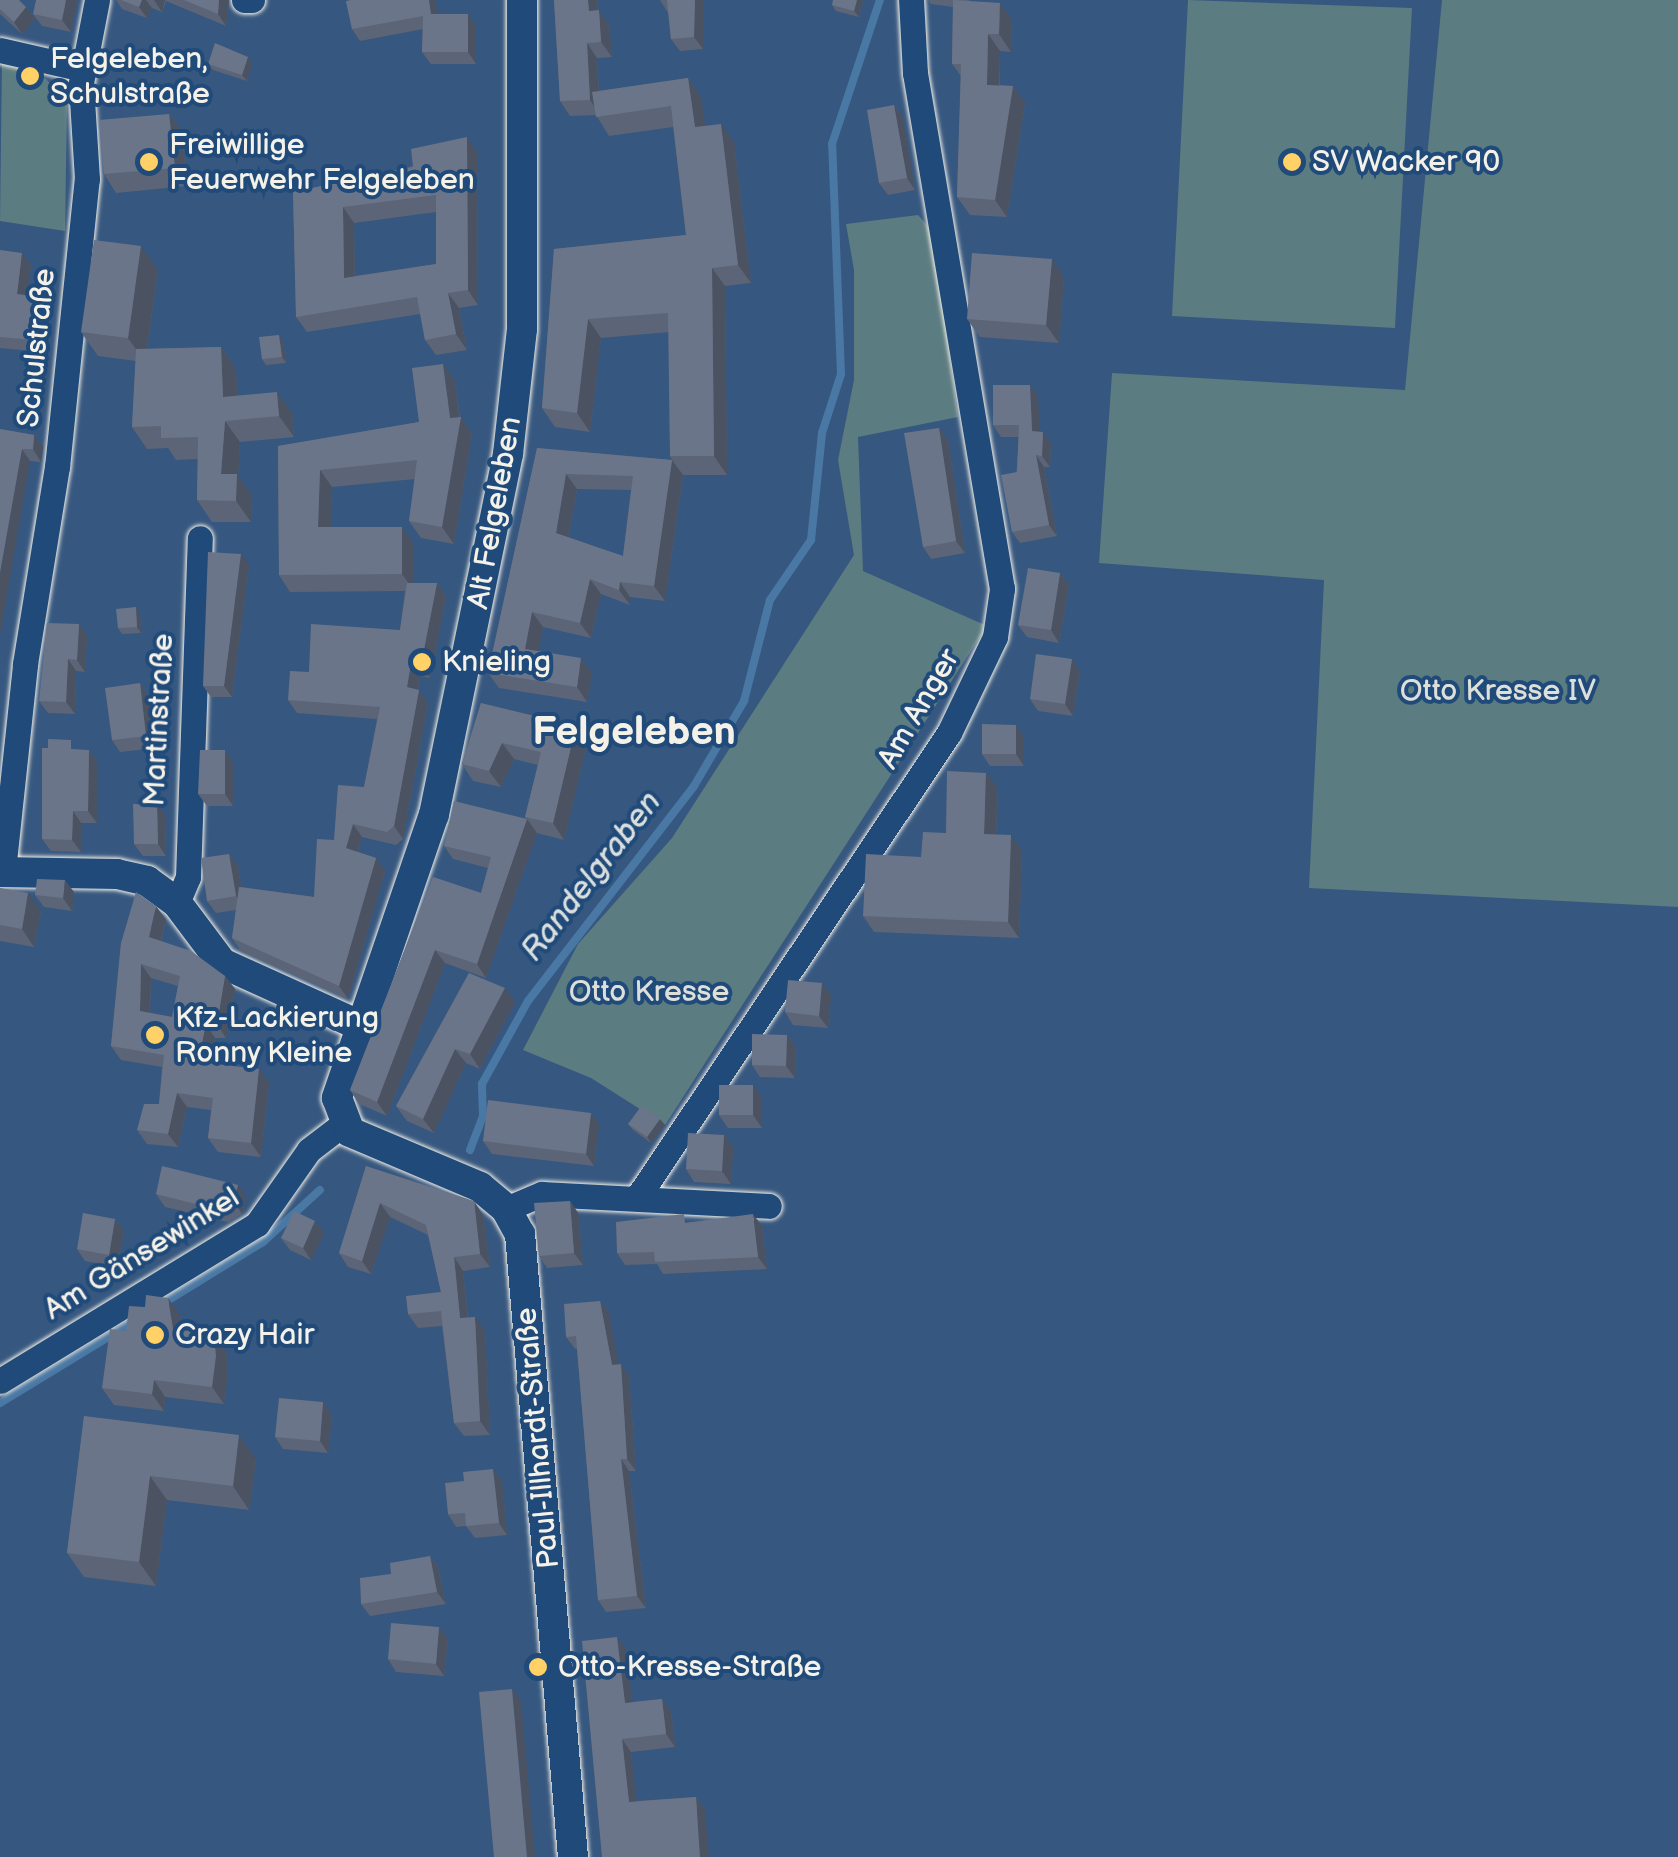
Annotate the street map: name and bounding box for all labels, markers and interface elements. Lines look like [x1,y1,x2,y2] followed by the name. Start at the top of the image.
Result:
[50,41,210,112] place label: Felgeleben, Schulstraße
[19,65,41,87] marker: Felgeleben, Schulstraße
[169,127,475,198] place label: Freiwillige Feuerwehr Felgeleben
[1312,144,1501,180] place label: SV Wacker 90
[138,151,160,173] marker: Freiwillige Feuerwehr Felgeleben
[1281,151,1303,173] marker: SV Wacker 90
[11,267,63,429] street label: Schulstraße
[460,414,530,612] street label: Alt Felgeleben
[136,633,182,807] street label: Martinstraße
[870,643,968,775] street label: Am Anger
[442,644,551,680] place label: Knieling
[411,651,433,673] marker: Knieling
[1400,673,1596,709] park label: Otto Kresse IV
[532,708,736,756] district label: Felgeleben
[514,785,670,969] water label: Randelgraben
[569,974,729,1010] park label: Otto Kresse
[175,1000,379,1070] place label: Kfz-Lackierung Ronny Kleine
[144,1024,166,1046] marker: Kfz-Lackierung Ronny Kleine
[38,1180,246,1328] street label: Am Gänsewinkel
[509,1306,567,1570] street label: Paul-Illhardt-Straße
[175,1317,316,1353] place label: Crazy Hair
[144,1324,166,1346] marker: Crazy Hair
[558,1649,821,1685] place label: Otto-Kresse-Straße
[527,1656,549,1678] marker: Otto-Kresse-Straße

